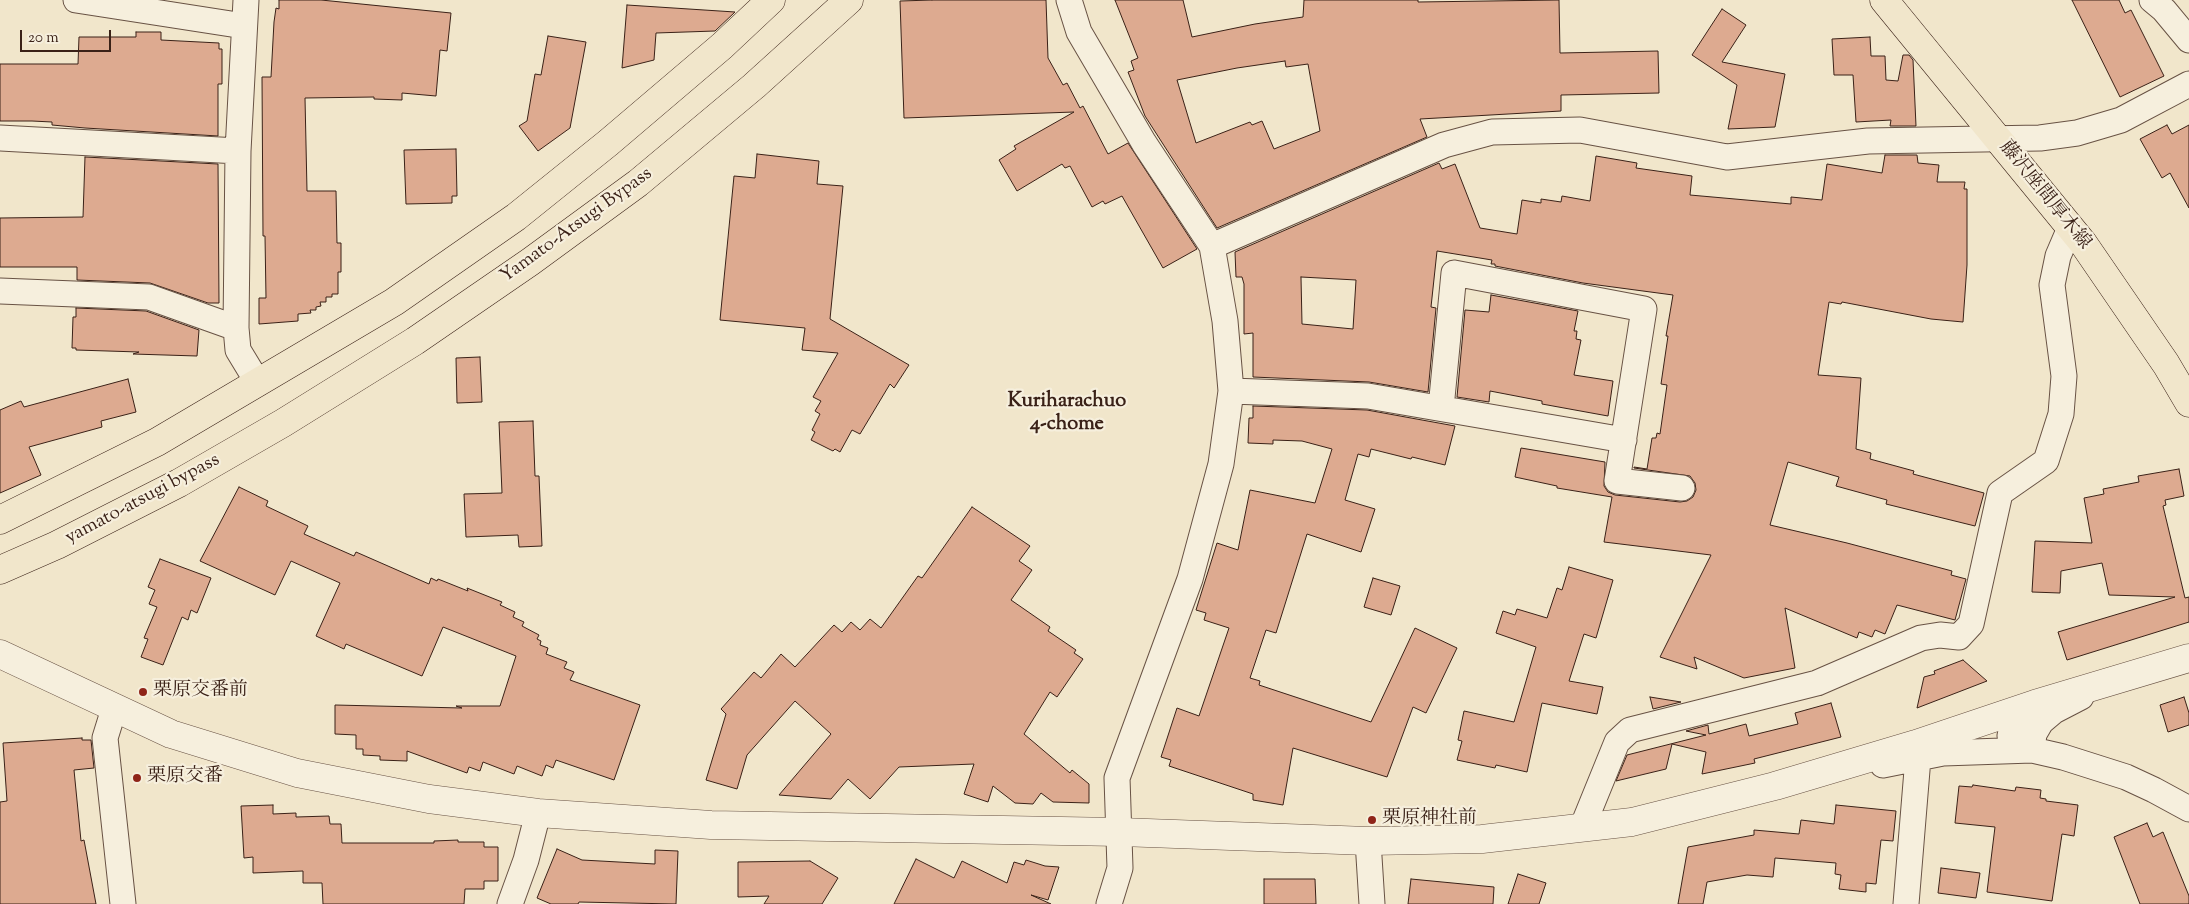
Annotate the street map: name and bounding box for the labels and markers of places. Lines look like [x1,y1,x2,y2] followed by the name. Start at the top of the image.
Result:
[153,681,248,703] place label: 栗原交番前
[137,686,149,698] marker: 栗原交番前
[147,767,223,789] place label: 栗原交番
[131,772,143,784] marker: 栗原交番
[1382,809,1477,831] place label: 栗原神社前
[1366,814,1378,826] marker: 栗原神社前

